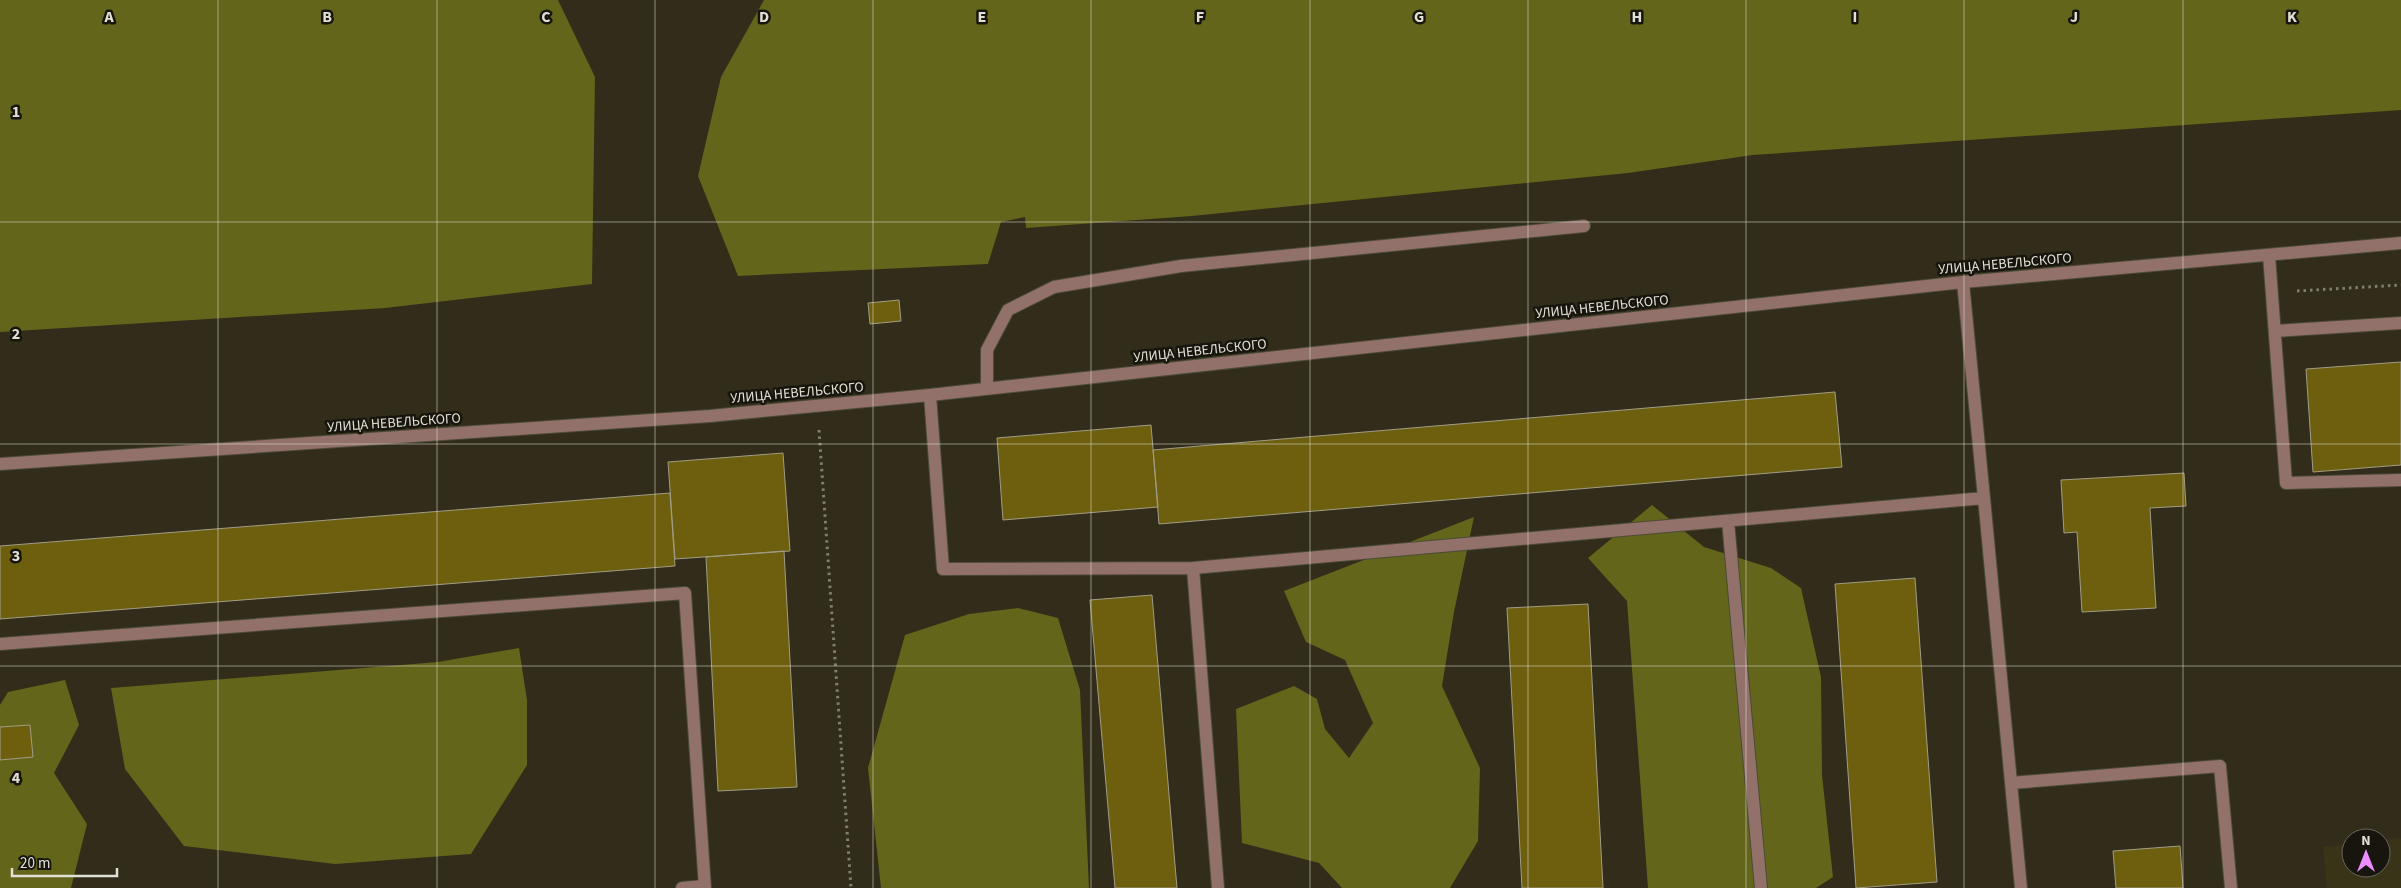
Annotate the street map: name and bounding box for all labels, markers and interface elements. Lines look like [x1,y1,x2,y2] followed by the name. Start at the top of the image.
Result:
[103,6,114,28] text: A
[322,6,332,28] text: B
[541,6,551,28] text: C
[759,6,769,28] text: D
[978,6,986,28] text: E
[1196,6,1204,28] text: F
[1414,6,1424,28] text: G
[1632,6,1642,28] text: H
[1853,6,1857,28] text: I
[2070,6,2078,28] text: J
[2287,6,2297,28] text: K
[12,101,20,123] text: 1
[1938,248,2073,280] street label: УЛИЦА НЕВЕЛЬСКОГО
[1535,290,1670,324] street label: УЛИЦА НЕВЕЛЬСКОГО
[12,323,20,345] text: 2
[1133,334,1268,368] street label: УЛИЦА НЕВЕЛЬСКОГО
[730,377,865,409] street label: УЛИЦА НЕВЕЛЬСКОГО
[327,408,462,438] street label: УЛИЦА НЕВЕЛЬСКОГО
[12,545,20,567] text: 3
[12,767,21,789] text: 4
[2341,828,2391,878] north arrow
[2361,831,2371,851] text: N
[12,846,118,878] scale bar
[20,853,50,874] text: 20 m

